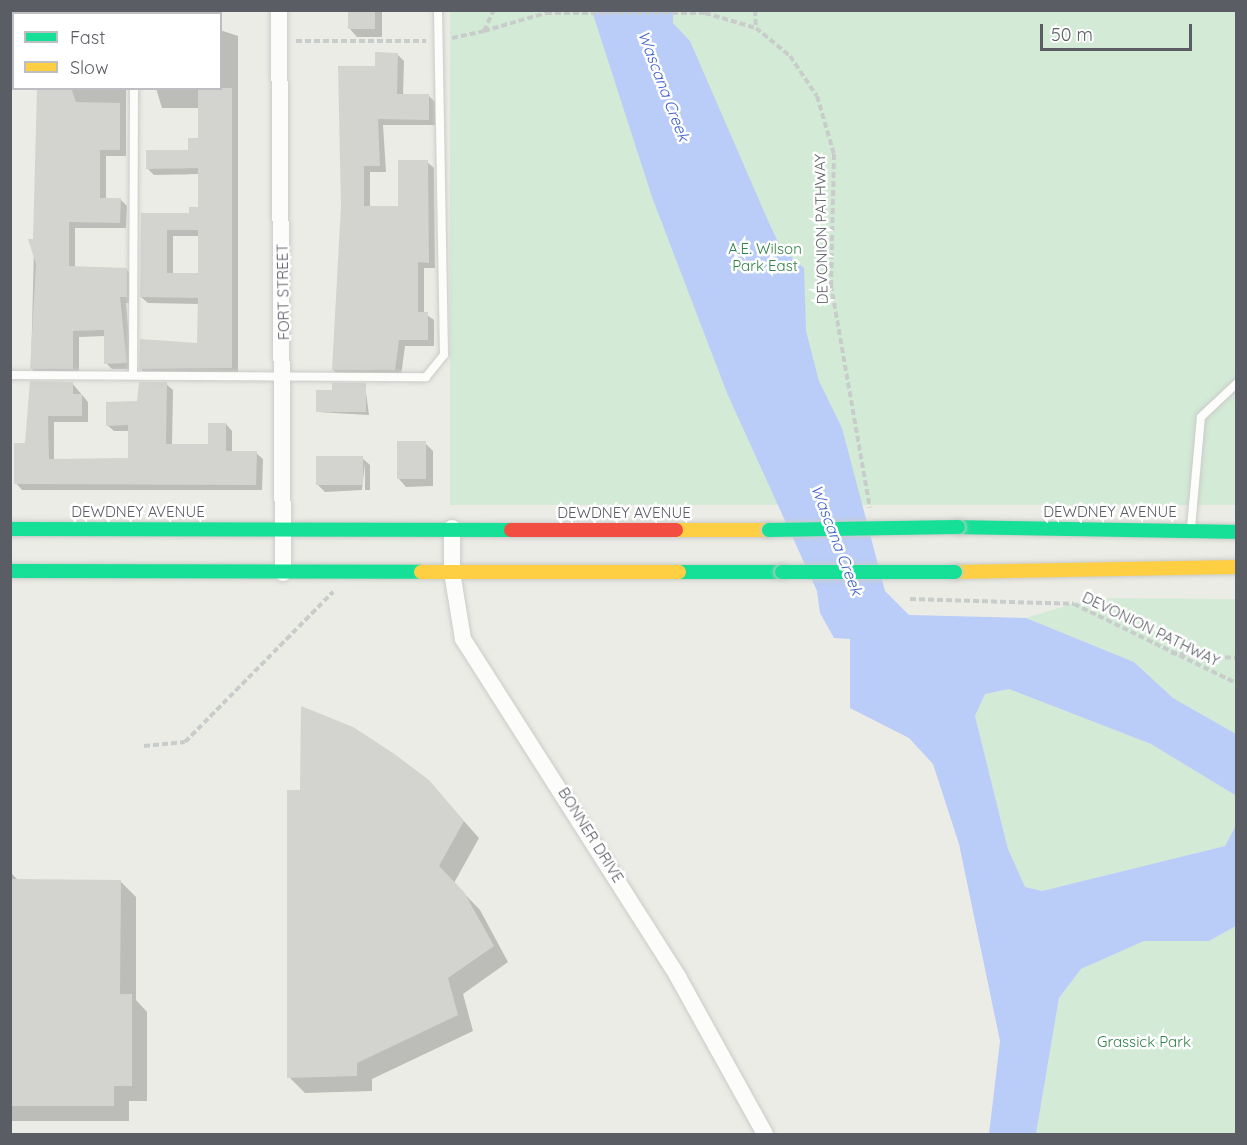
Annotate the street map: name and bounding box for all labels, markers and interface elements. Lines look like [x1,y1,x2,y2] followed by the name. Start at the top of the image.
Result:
[12,12,222,90] legend
[1043,12,1194,50] scale bar
[1051,23,1093,46] text: 50 m
[70,26,105,49] text: Fast
[634,28,694,144] water label: Wascana Creek
[70,56,108,79] text: Slow
[811,154,831,304] street label: DEVONION PATHWAY
[728,239,802,274] park label: A.E. Wilson Park East
[273,244,293,340] street label: FORT STREET
[807,482,867,598] water label: Wascana Creek
[71,503,205,521] street label: DEWDNEY AVENUE
[1043,503,1177,521] street label: DEWDNEY AVENUE
[557,504,691,522] street label: DEWDNEY AVENUE
[1079,588,1223,670] street label: DEVONION PATHWAY
[555,784,627,886] street label: BONNER DRIVE
[1097,1033,1191,1051] park label: Grassick Park

